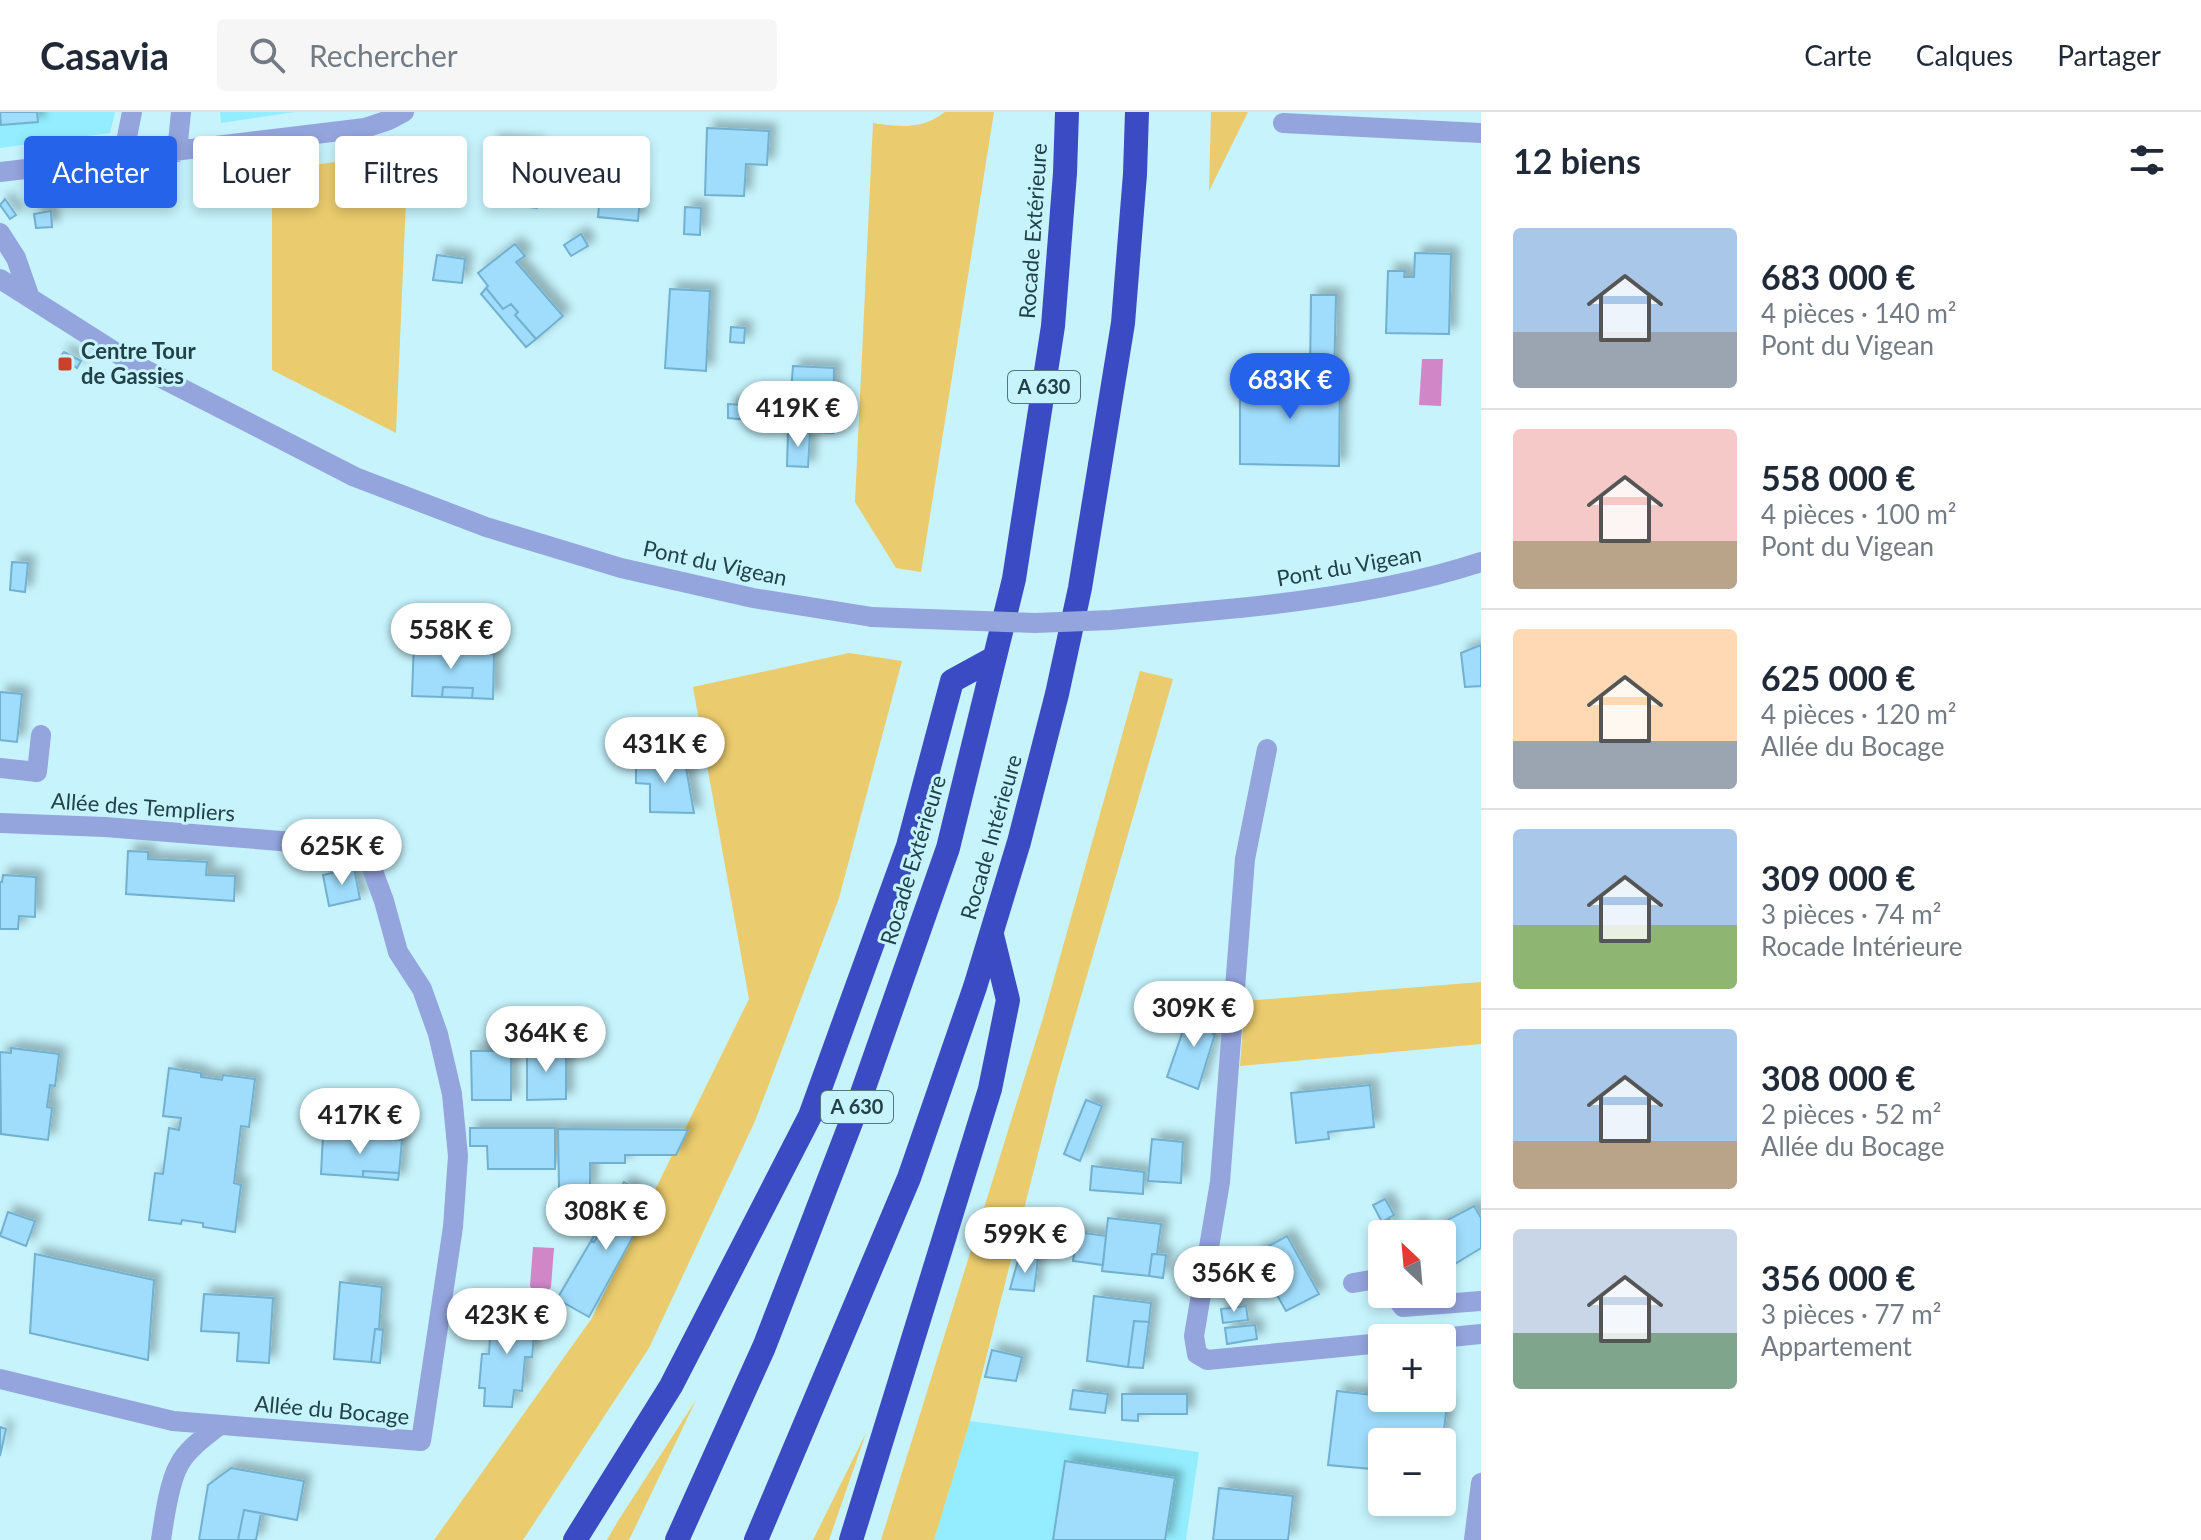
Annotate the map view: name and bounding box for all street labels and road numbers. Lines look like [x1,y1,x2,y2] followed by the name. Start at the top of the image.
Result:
[1013,142,1052,320] street label: Rocade Extérieure
[1008,371,1080,403] road number: A 630
[641,534,790,591] street label: Pont du Vigean
[1274,539,1423,592] street label: Pont du Vigean
[954,751,1027,923] street label: Rocade Intérieure
[874,772,951,948] street label: Rocade Extérieure
[50,787,236,826] street label: Allée des Templiers
[821,1091,893,1123] road number: A 630
[254,1389,411,1430] street label: Allée du Bocage

